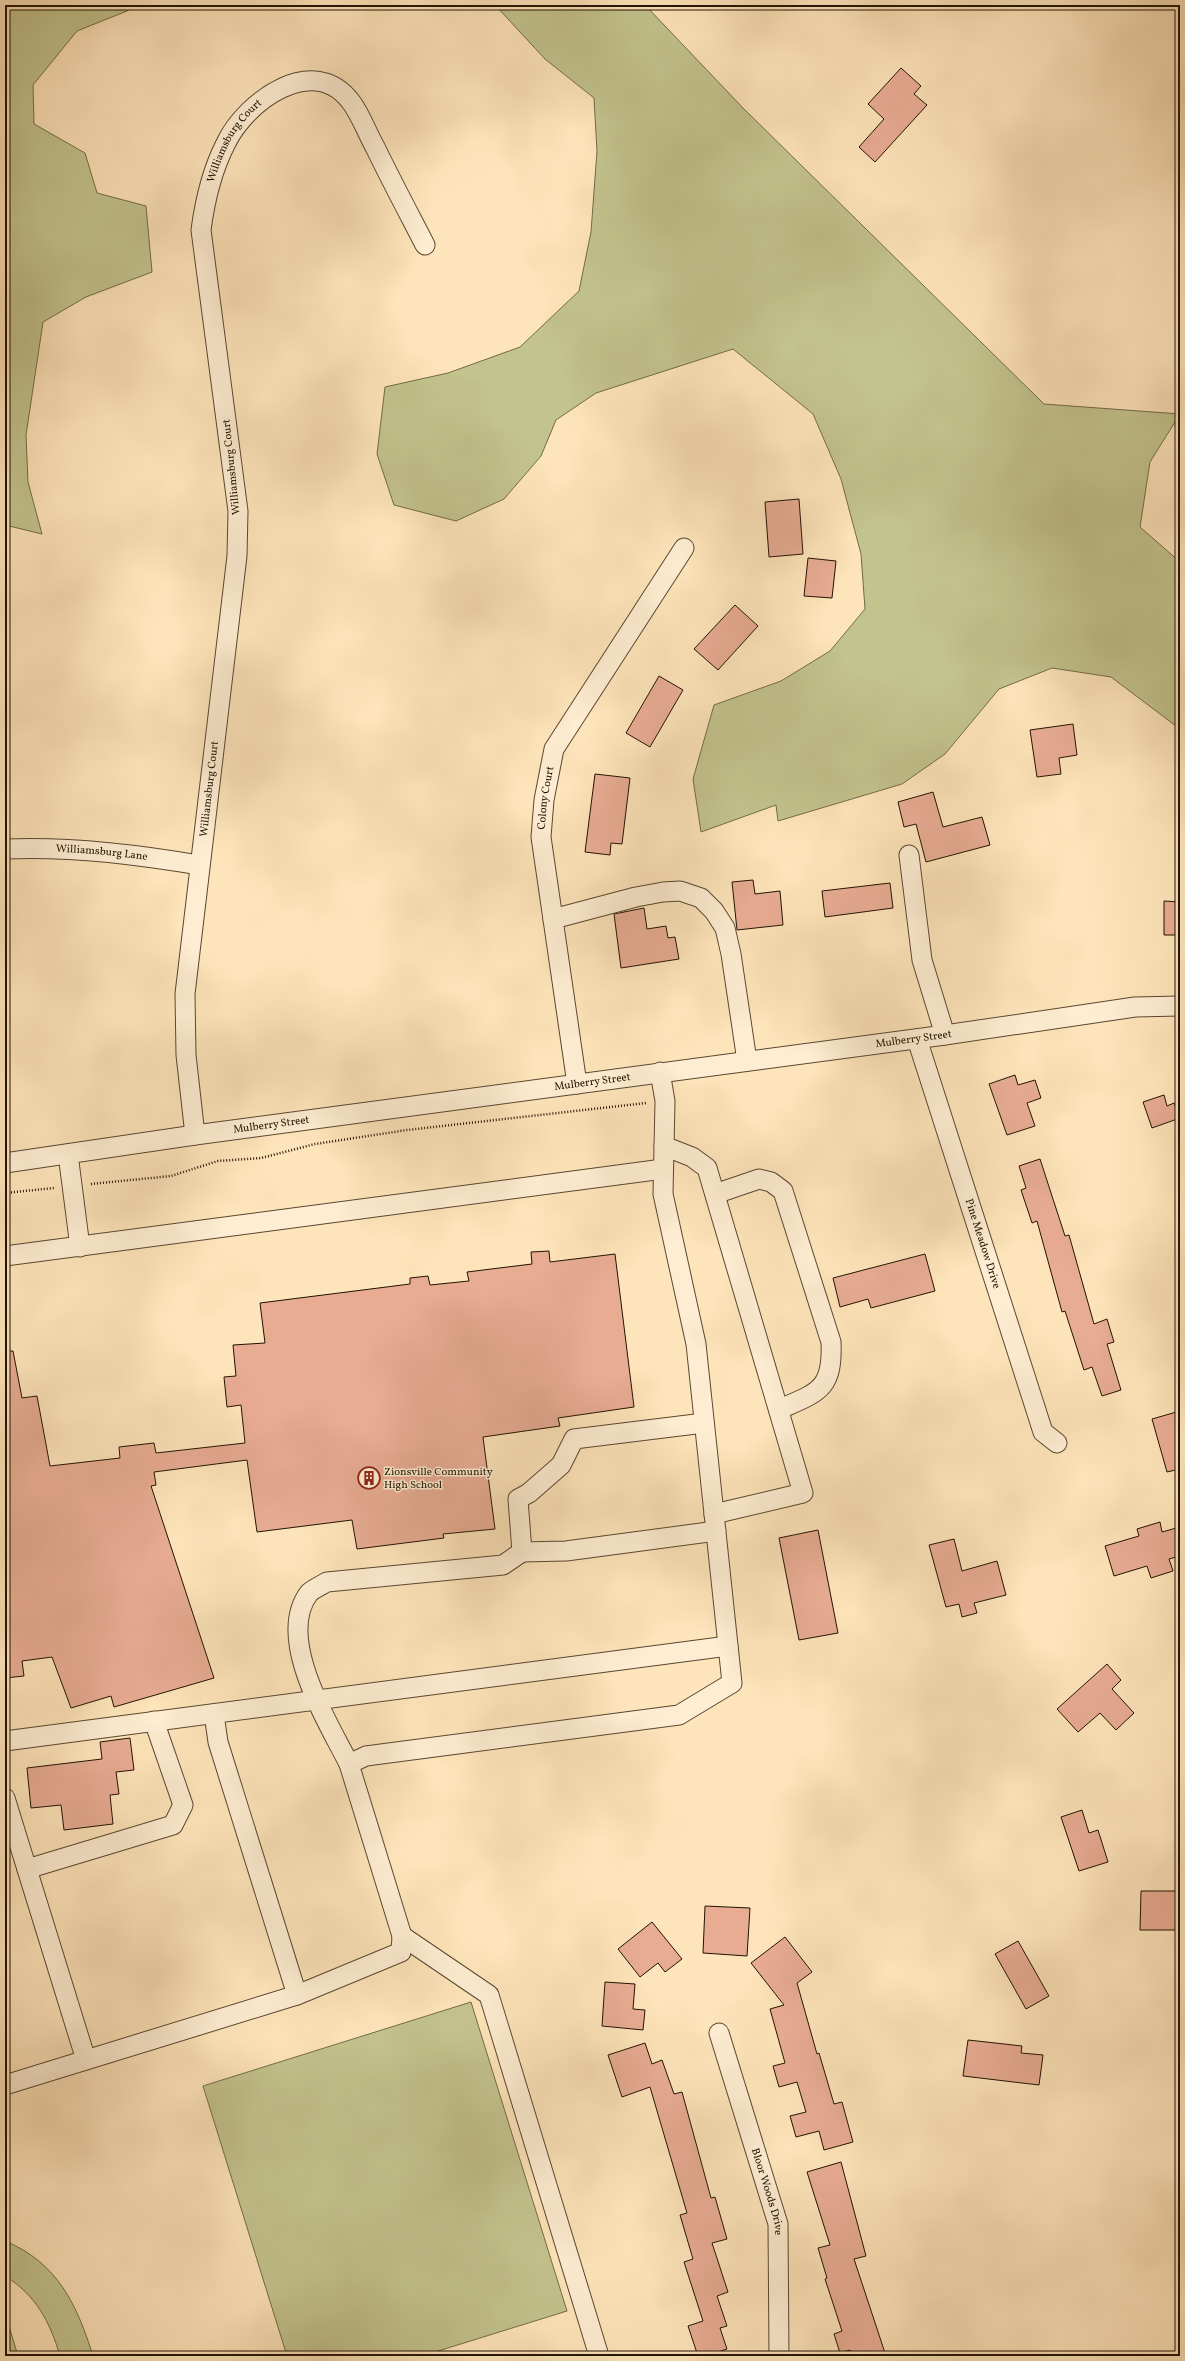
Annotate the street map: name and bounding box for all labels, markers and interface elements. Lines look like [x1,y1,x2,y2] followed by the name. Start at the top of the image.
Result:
[203,96,265,184] street label: Williamsburg Court
[219,418,244,516] street label: Williamsburg Court
[196,740,222,838] street label: Williamsburg Court
[534,765,558,830] street label: Colony Court
[56,841,149,864] street label: Williamsburg Lane
[875,1027,953,1052] street label: Mulberry Street
[553,1069,632,1095] street label: Mulberry Street
[232,1112,310,1137] street label: Mulberry Street
[961,1197,1004,1291] street label: Pine Meadow Drive
[356,1465,382,1491] building icon: Zionsville Community High School
[384,1465,493,1493] place label: Zionsville Community High School
[748,2146,786,2235] street label: Bloor Woods Drive

